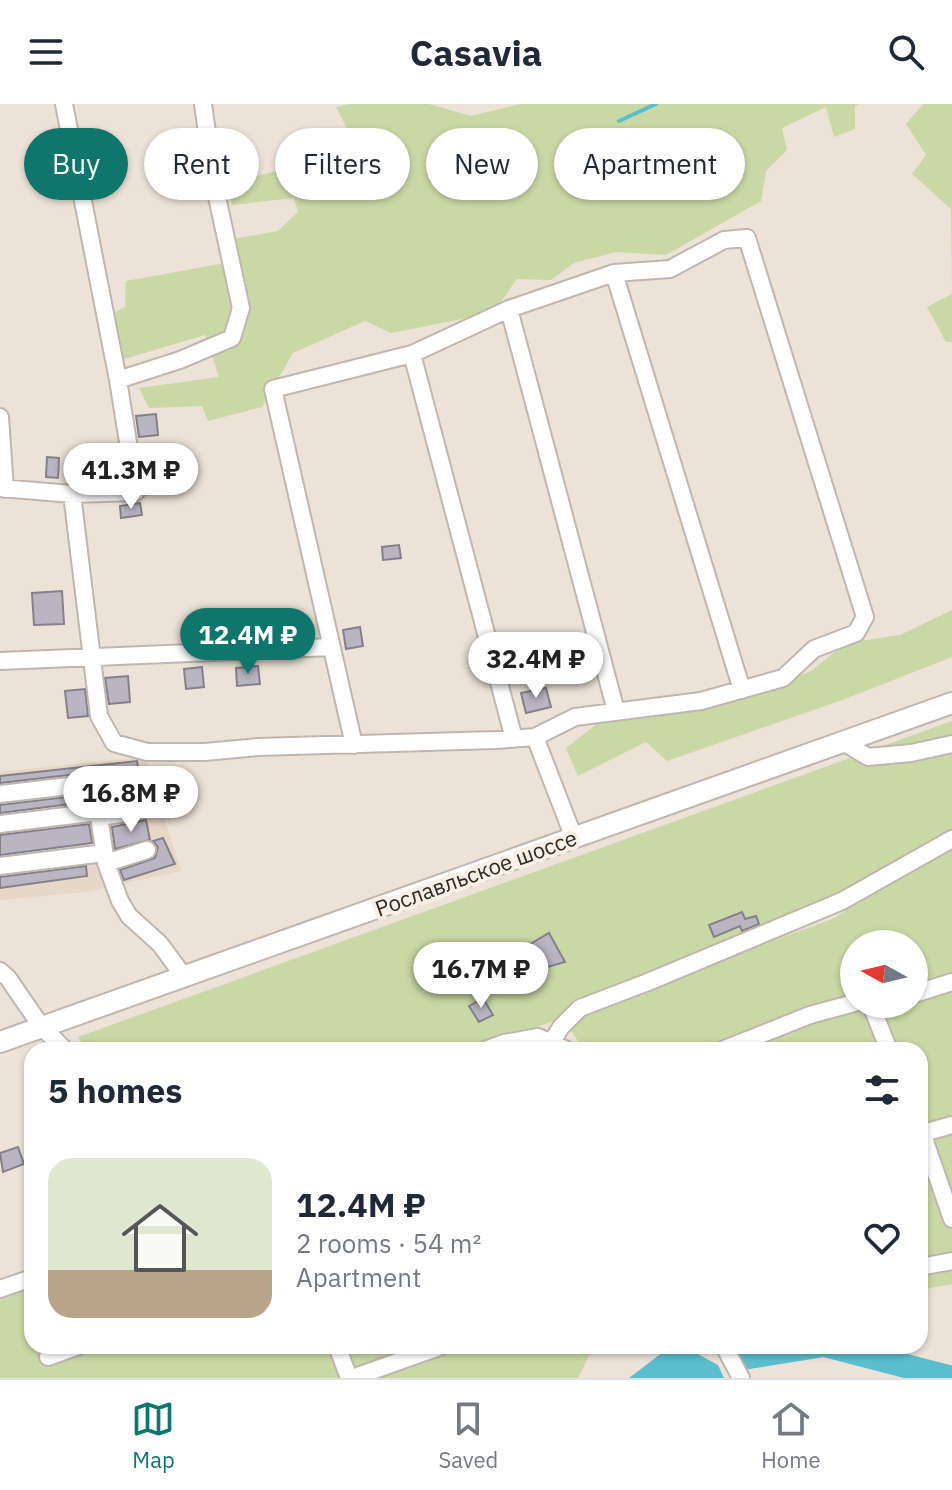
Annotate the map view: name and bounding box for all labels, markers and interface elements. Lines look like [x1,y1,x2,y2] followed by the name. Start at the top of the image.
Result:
[410,29,542,76] text: Casavia
[24,30,68,74] icon: menu
[884,30,928,74] icon: search
[24,128,128,200] chip: Buy
[144,128,259,200] chip: Rent
[275,128,410,200] chip: Filters
[426,128,538,200] chip: New
[554,128,745,200] chip: Apartment
[57,443,205,511] pin: 41.3M ₽
[81,452,181,486] text: 41.3M ₽
[174,608,322,676] pin: 12.4M ₽
[198,617,298,651] text: 12.4M ₽
[462,632,610,700] pin: 32.4M ₽
[486,641,586,675] text: 32.4M ₽
[57,766,205,834] pin: 16.8M ₽
[81,775,181,809] text: 16.8M ₽
[371,823,581,923] street label: Рославльское шоссе
[840,930,928,1018] north arrow
[840,930,928,1018] map controls
[407,942,555,1010] pin: 16.7M ₽
[431,951,531,985] text: 16.7M ₽
[48,1068,183,1112] text: 5 homes
[860,1068,904,1112] icon: filters
[296,1182,426,1226] text: 12.4M ₽
[112,1190,208,1286] icon: home
[860,1216,904,1260] icon: heart
[296,1226,481,1260] text: 2 rooms · 54 m²
[296,1260,421,1294] text: Apartment
[131,1397,175,1474] tab: Map
[438,1397,498,1474] tab: Saved
[761,1397,820,1474] tab: Home

